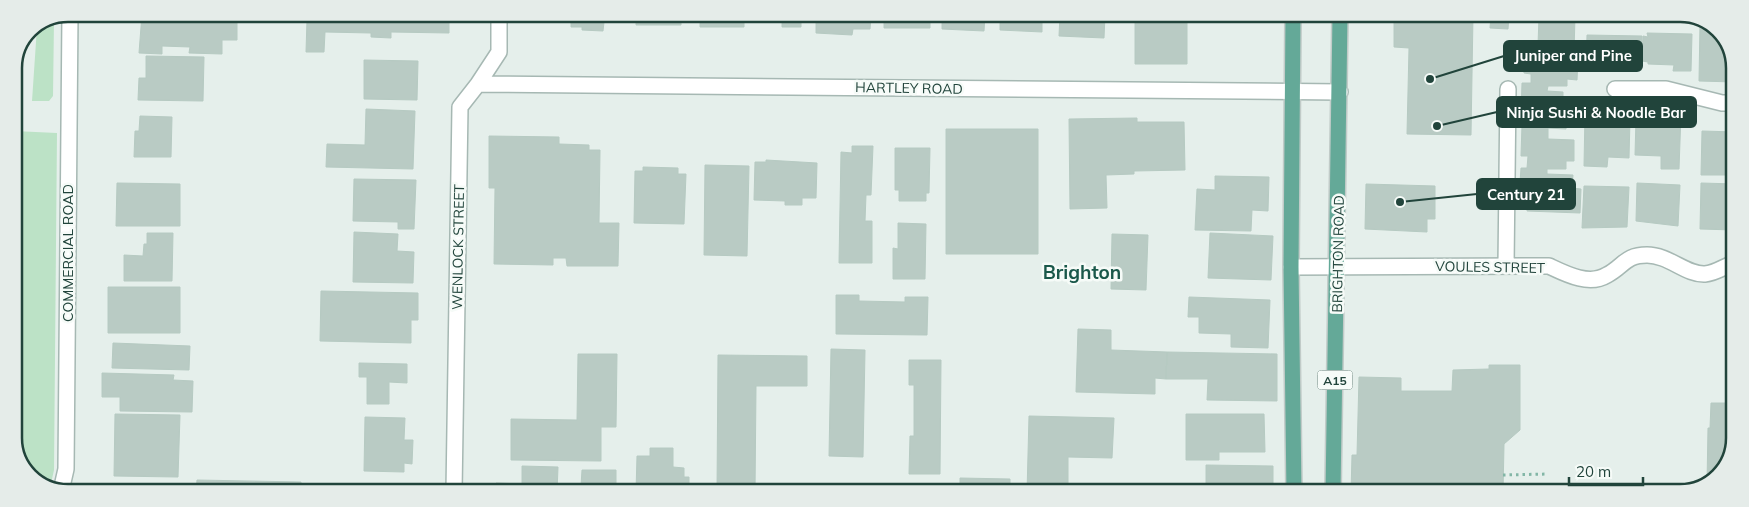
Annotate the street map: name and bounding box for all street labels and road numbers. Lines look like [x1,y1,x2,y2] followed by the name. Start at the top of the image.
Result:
[855,78,963,98] street label: HARTLEY ROAD
[448,183,468,310] street label: WENLOCK STREET
[59,184,77,322] street label: COMMERCIAL ROAD
[1328,195,1348,313] street label: BRIGHTON ROAD
[1435,257,1546,277] street label: VOULES STREET
[1318,370,1352,390] road number: A15

